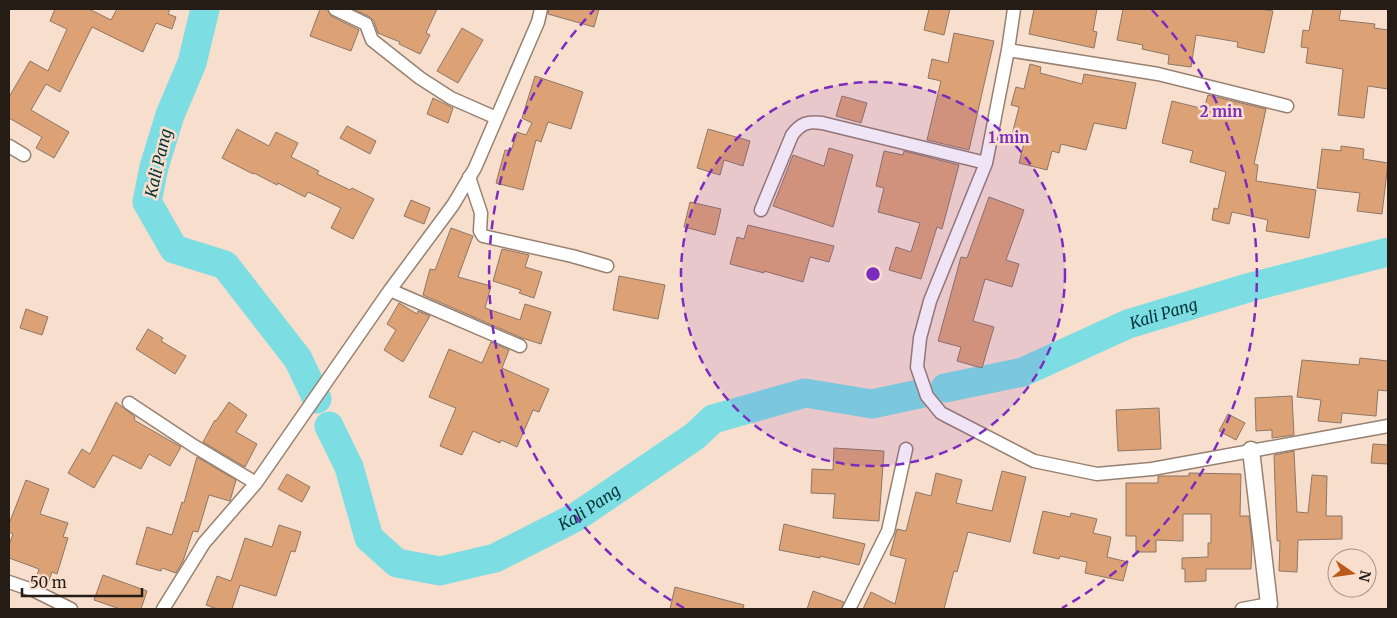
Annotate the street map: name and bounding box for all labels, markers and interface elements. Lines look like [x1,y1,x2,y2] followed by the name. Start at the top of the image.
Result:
[1200,102,1242,121] text: 2 min
[140,127,176,200] water label: Kali Pang
[989,128,1029,147] text: 1 min
[864,265,882,283] centre of rings
[1126,294,1200,333] water label: Kali Pang
[554,480,624,535] water label: Kali Pang
[1327,548,1377,598] north arrow
[22,566,142,598] scale bar
[1355,569,1375,583] text: N
[30,573,67,592] text: 50 m

